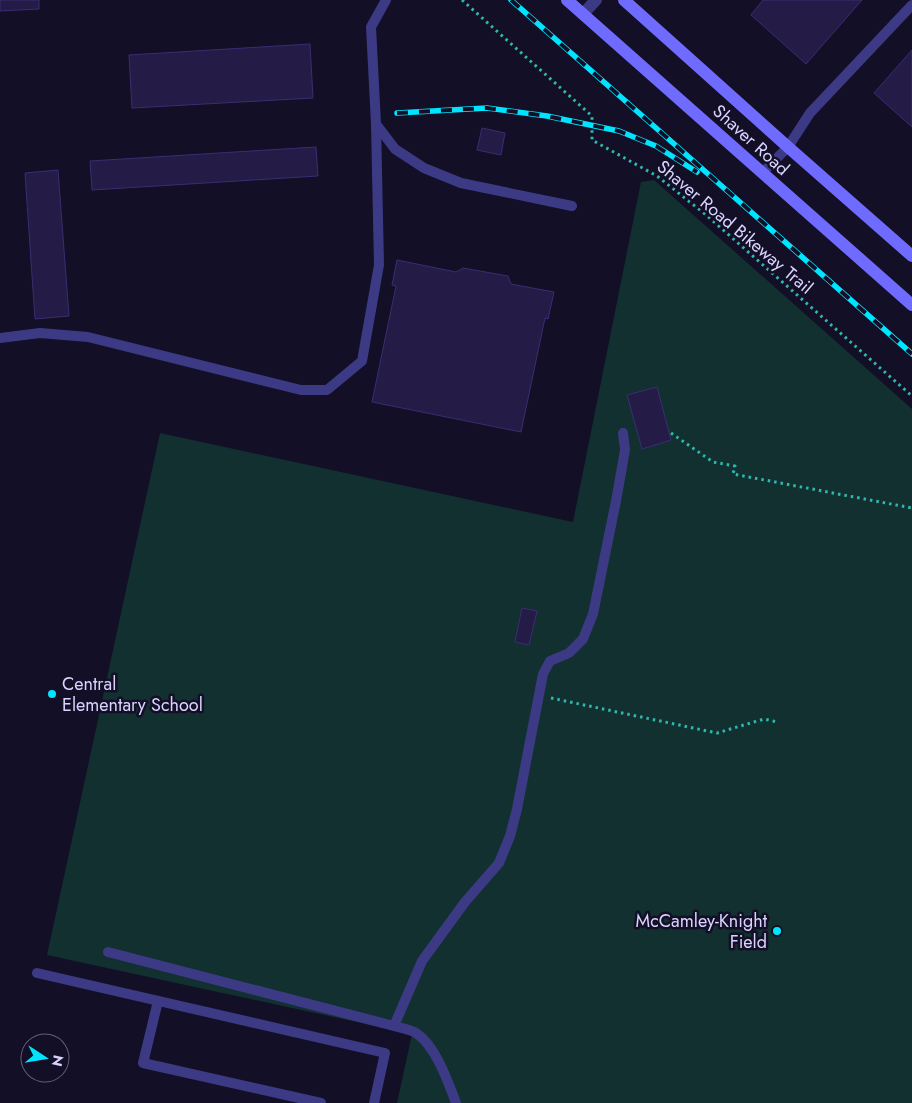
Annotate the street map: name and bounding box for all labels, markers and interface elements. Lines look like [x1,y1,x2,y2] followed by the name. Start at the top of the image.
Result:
[707,98,795,182] street label: Shaver Road
[651,154,819,300] street label: Shaver Road Bikeway Trail
[62,671,203,718] place label: Central Elementary School
[46,688,58,700] marker: Central Elementary School
[636,908,768,955] place label: McCamley-Knight Field
[771,925,783,937] marker: McCamley-Knight Field
[20,1033,70,1083] north arrow
[47,1053,69,1068] text: N

